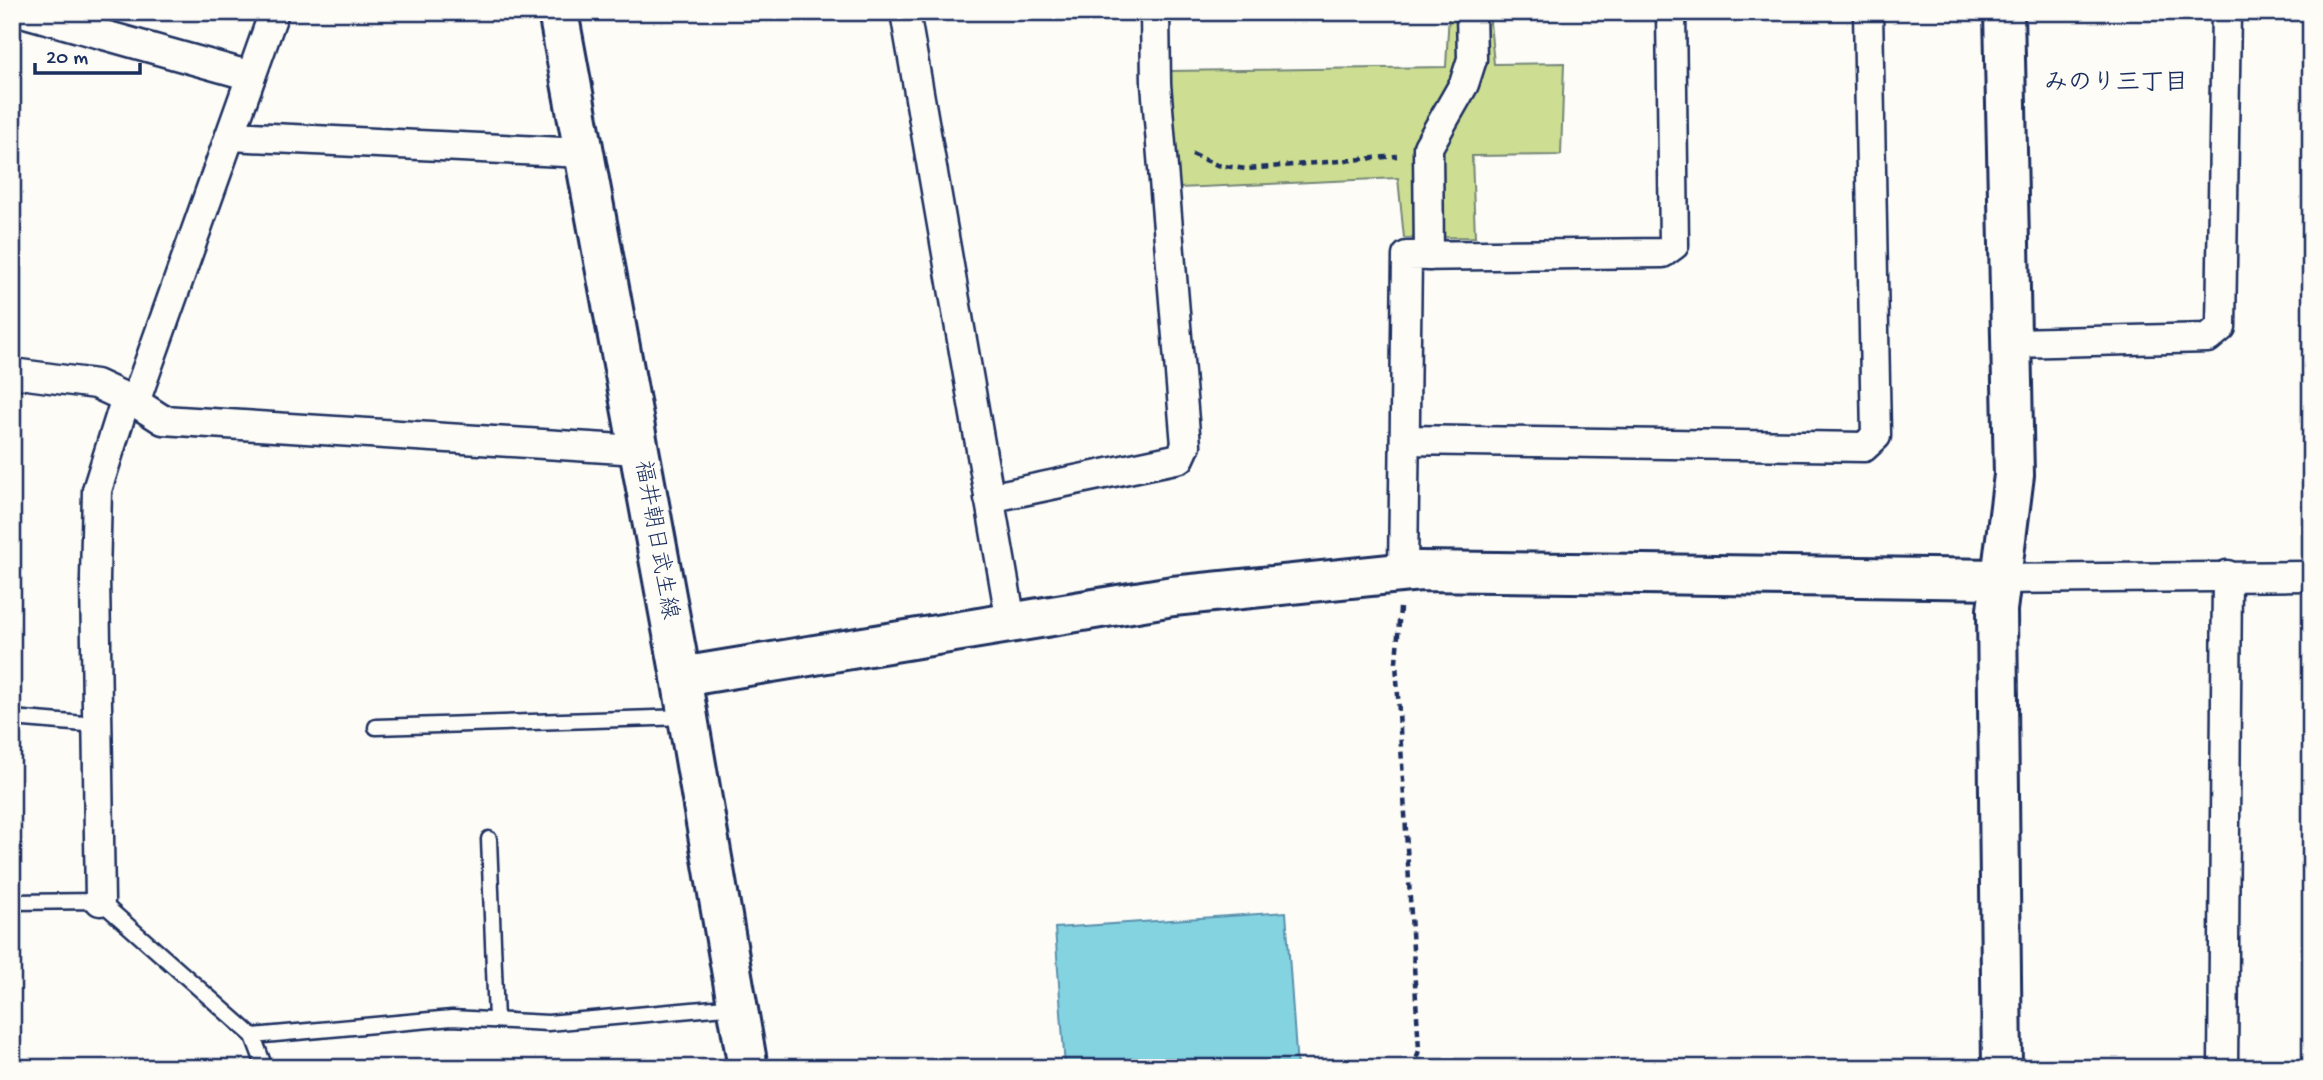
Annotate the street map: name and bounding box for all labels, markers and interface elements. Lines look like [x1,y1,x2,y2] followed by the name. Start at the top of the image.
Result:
[35,32,140,76] scale bar
[46,47,88,72] text: 20 m
[2044,70,2188,99] district label: みのり三丁目
[628,458,683,622] street label: 福井朝日武生線

